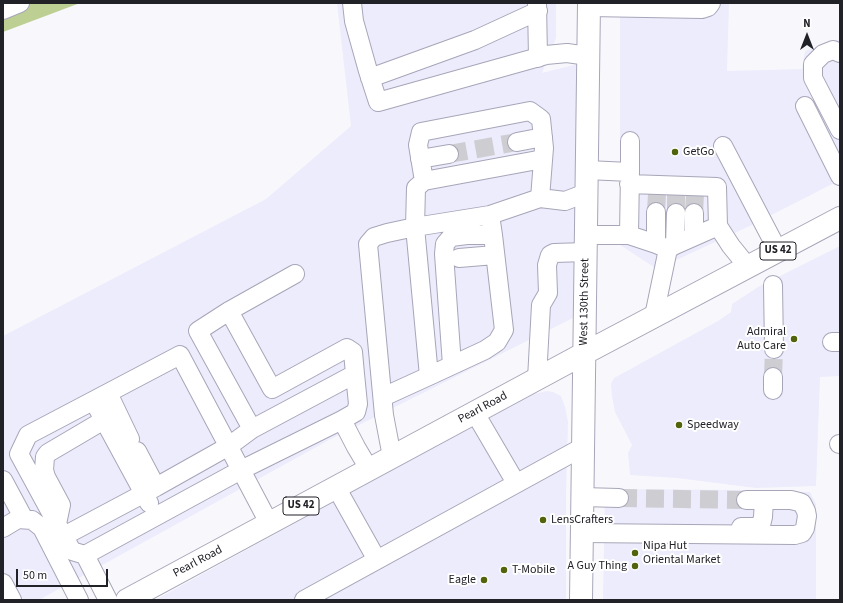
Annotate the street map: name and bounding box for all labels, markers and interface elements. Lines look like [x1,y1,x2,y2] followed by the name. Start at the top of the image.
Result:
[787,16,827,56] north arrow
[803,16,811,31] text: N
[683,145,714,159] place label: GetGo
[670,147,680,157] marker: GetGo
[760,242,796,260] road number: US 42
[577,258,593,346] street label: West 130th Street
[737,325,786,353] place label: Admiral Auto Care
[789,334,799,344] marker: Admiral Auto Care
[456,389,510,427] street label: Pearl Road
[687,418,739,432] place label: Speedway
[674,420,684,430] marker: Speedway
[283,497,319,515] road number: US 42
[551,513,613,527] place label: LensCrafters
[538,515,548,525] marker: LensCrafters
[643,539,720,567] place label: Nipa Hut Oriental Market
[171,543,225,581] street label: Pearl Road
[630,548,640,558] marker: Nipa Hut Oriental Market
[568,559,627,573] place label: A Guy Thing
[18,561,110,587] scale bar
[630,561,640,571] marker: A Guy Thing
[512,563,555,577] place label: T-Mobile
[499,565,509,575] marker: T-Mobile
[23,567,47,584] text: 50 m
[449,573,476,587] place label: Eagle
[479,575,489,585] marker: Eagle

